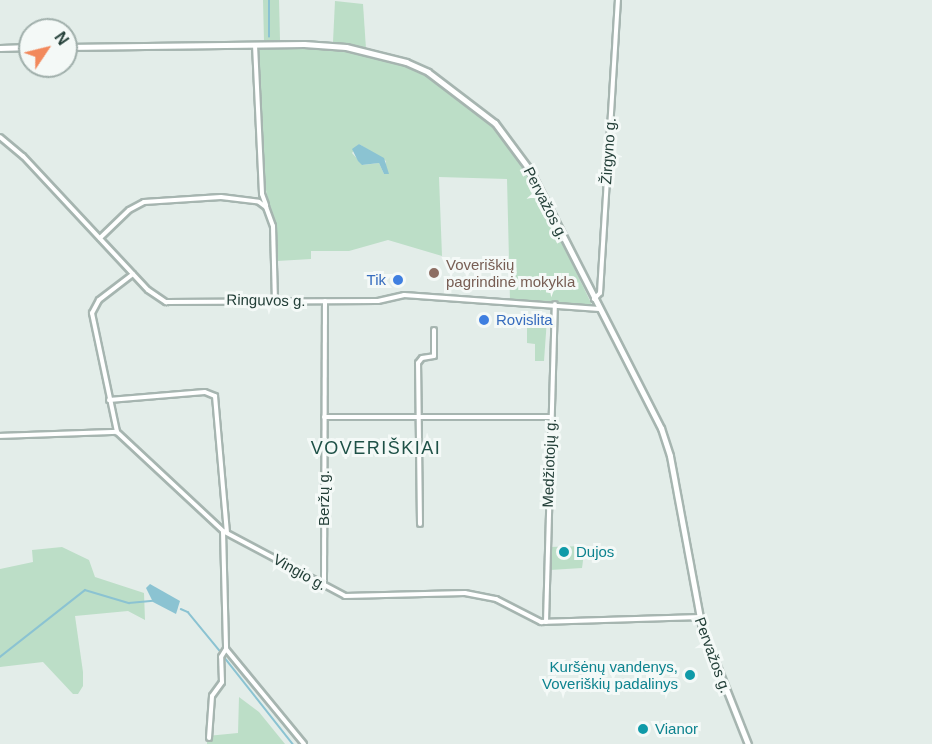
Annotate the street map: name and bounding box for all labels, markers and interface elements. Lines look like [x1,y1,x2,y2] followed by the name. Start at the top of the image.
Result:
[18,18,78,78] north arrow
[51,29,72,48] text: N
[597,117,619,185] street label: Žirgyno g.
[520,164,572,242] street label: Pervažos g.
[446,255,575,290] place label: Voveriškių pagrindinė mokykla
[427,266,441,280] marker: Voveriškių pagrindinė mokykla
[367,271,386,289] place label: Tik
[391,273,405,287] marker: Tik
[226,290,306,310] street label: Ringuvos g.
[496,311,553,329] place label: Rovislita
[477,313,491,327] marker: Rovislita
[538,418,560,508] street label: Medžiotojų g.
[311,437,441,459] district label: VOVERIŠKIAI
[315,470,333,526] street label: Beržų g.
[576,543,614,561] place label: Dujos
[557,545,571,559] marker: Dujos
[270,550,330,594] street label: Vingio g.
[691,615,735,695] street label: Pervažos g.
[542,657,678,692] place label: Kuršėnų vandenys, Voveriškių padalinys
[683,668,697,682] marker: Kuršėnų vandenys, Voveriškių padalinys
[655,720,698,738] place label: Vianor
[636,722,650,736] marker: Vianor

